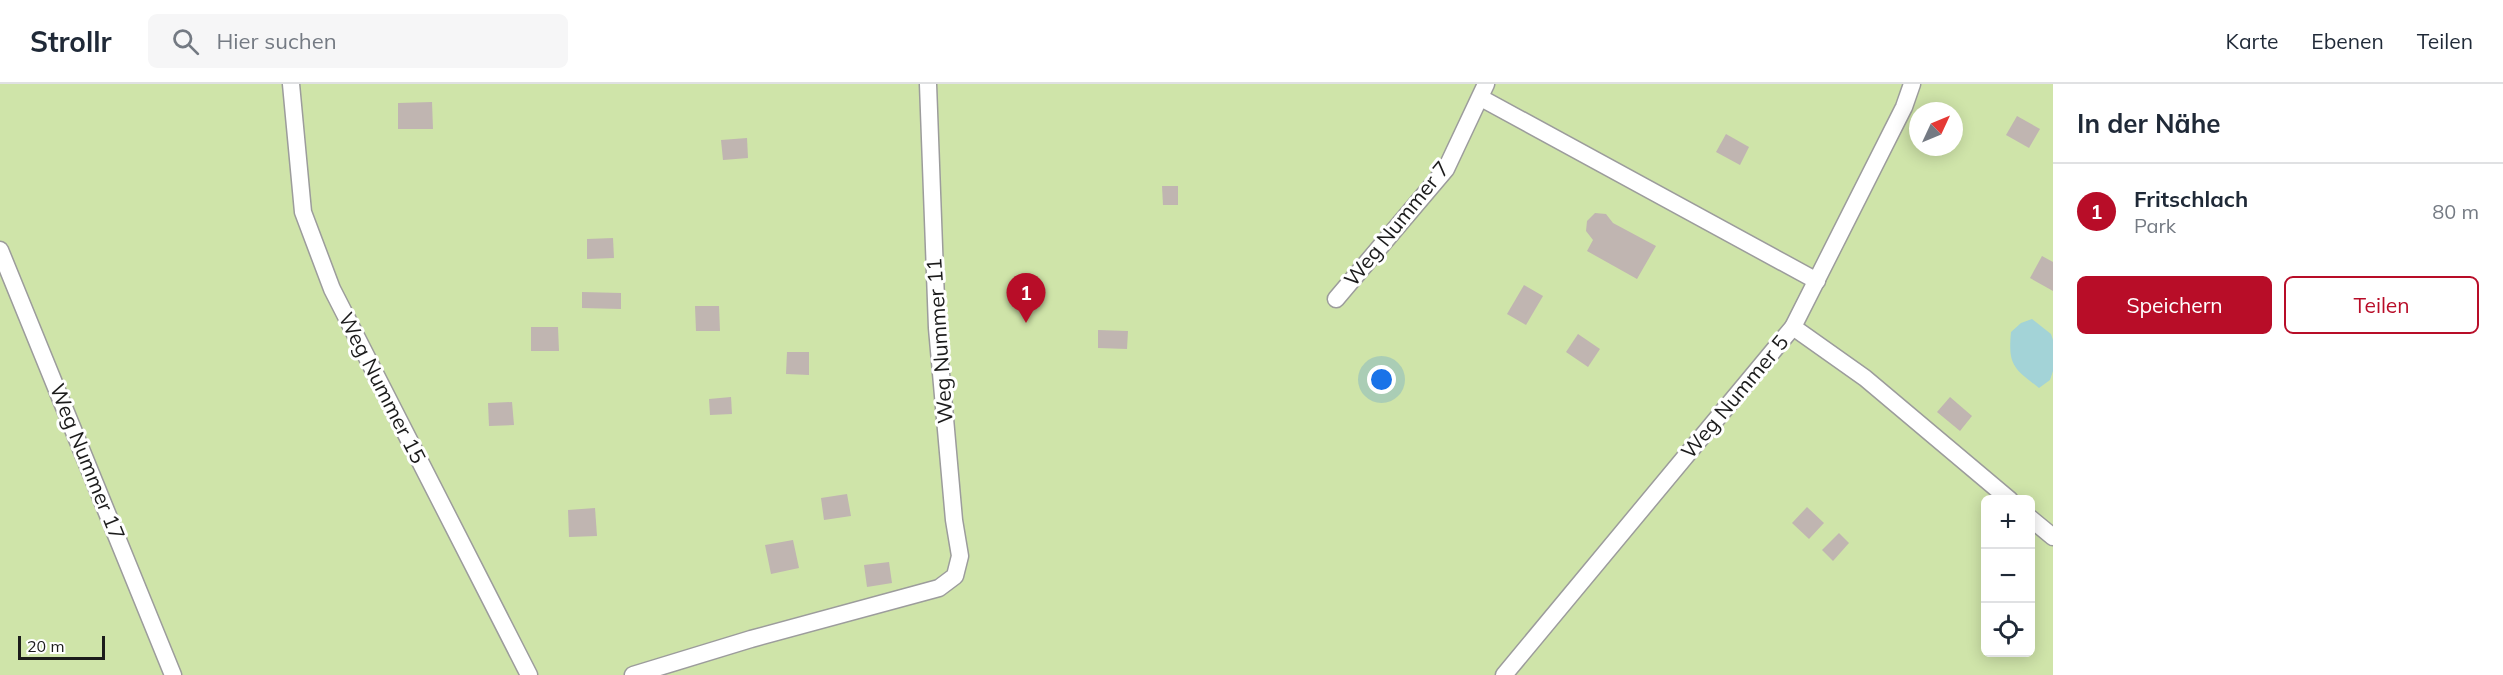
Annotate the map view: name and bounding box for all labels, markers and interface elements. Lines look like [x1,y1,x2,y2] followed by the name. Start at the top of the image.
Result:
[148,14,568,68] search box
[30,24,112,59] text: Strollr
[169,25,202,58] icon: search
[217,27,337,55] text: Hier suchen
[2226,28,2278,54] text: Karte
[2311,28,2384,54] text: Ebenen
[2417,28,2473,54] text: Teilen
[1909,102,1963,156] north arrow
[2077,107,2221,140] text: In der Nähe
[1338,156,1455,291] street label: Weg Nummer 7
[2134,185,2248,213] text: Fritschlach
[2091,199,2103,224] text: 1
[2432,199,2479,224] text: 80 m
[2134,213,2176,238] text: Park
[920,257,958,425] street label: Weg Nummer 11
[1006,274,1046,323] pin: 1
[2077,276,2272,334] button: Speichern
[2284,276,2479,334] button: Teilen
[334,308,432,467] street label: Weg Nummer 15
[1675,329,1794,464] street label: Weg Nummer 5
[1367,365,1396,394] your location
[45,380,131,543] street label: Weg Nummer 17
[1981,495,2035,657] map controls
[1981,495,2035,549] button: +
[1981,549,2035,603] button: −
[1981,603,2035,657] button: locate
[18,633,105,660] scale bar
[27,636,64,656] text: 20 m

